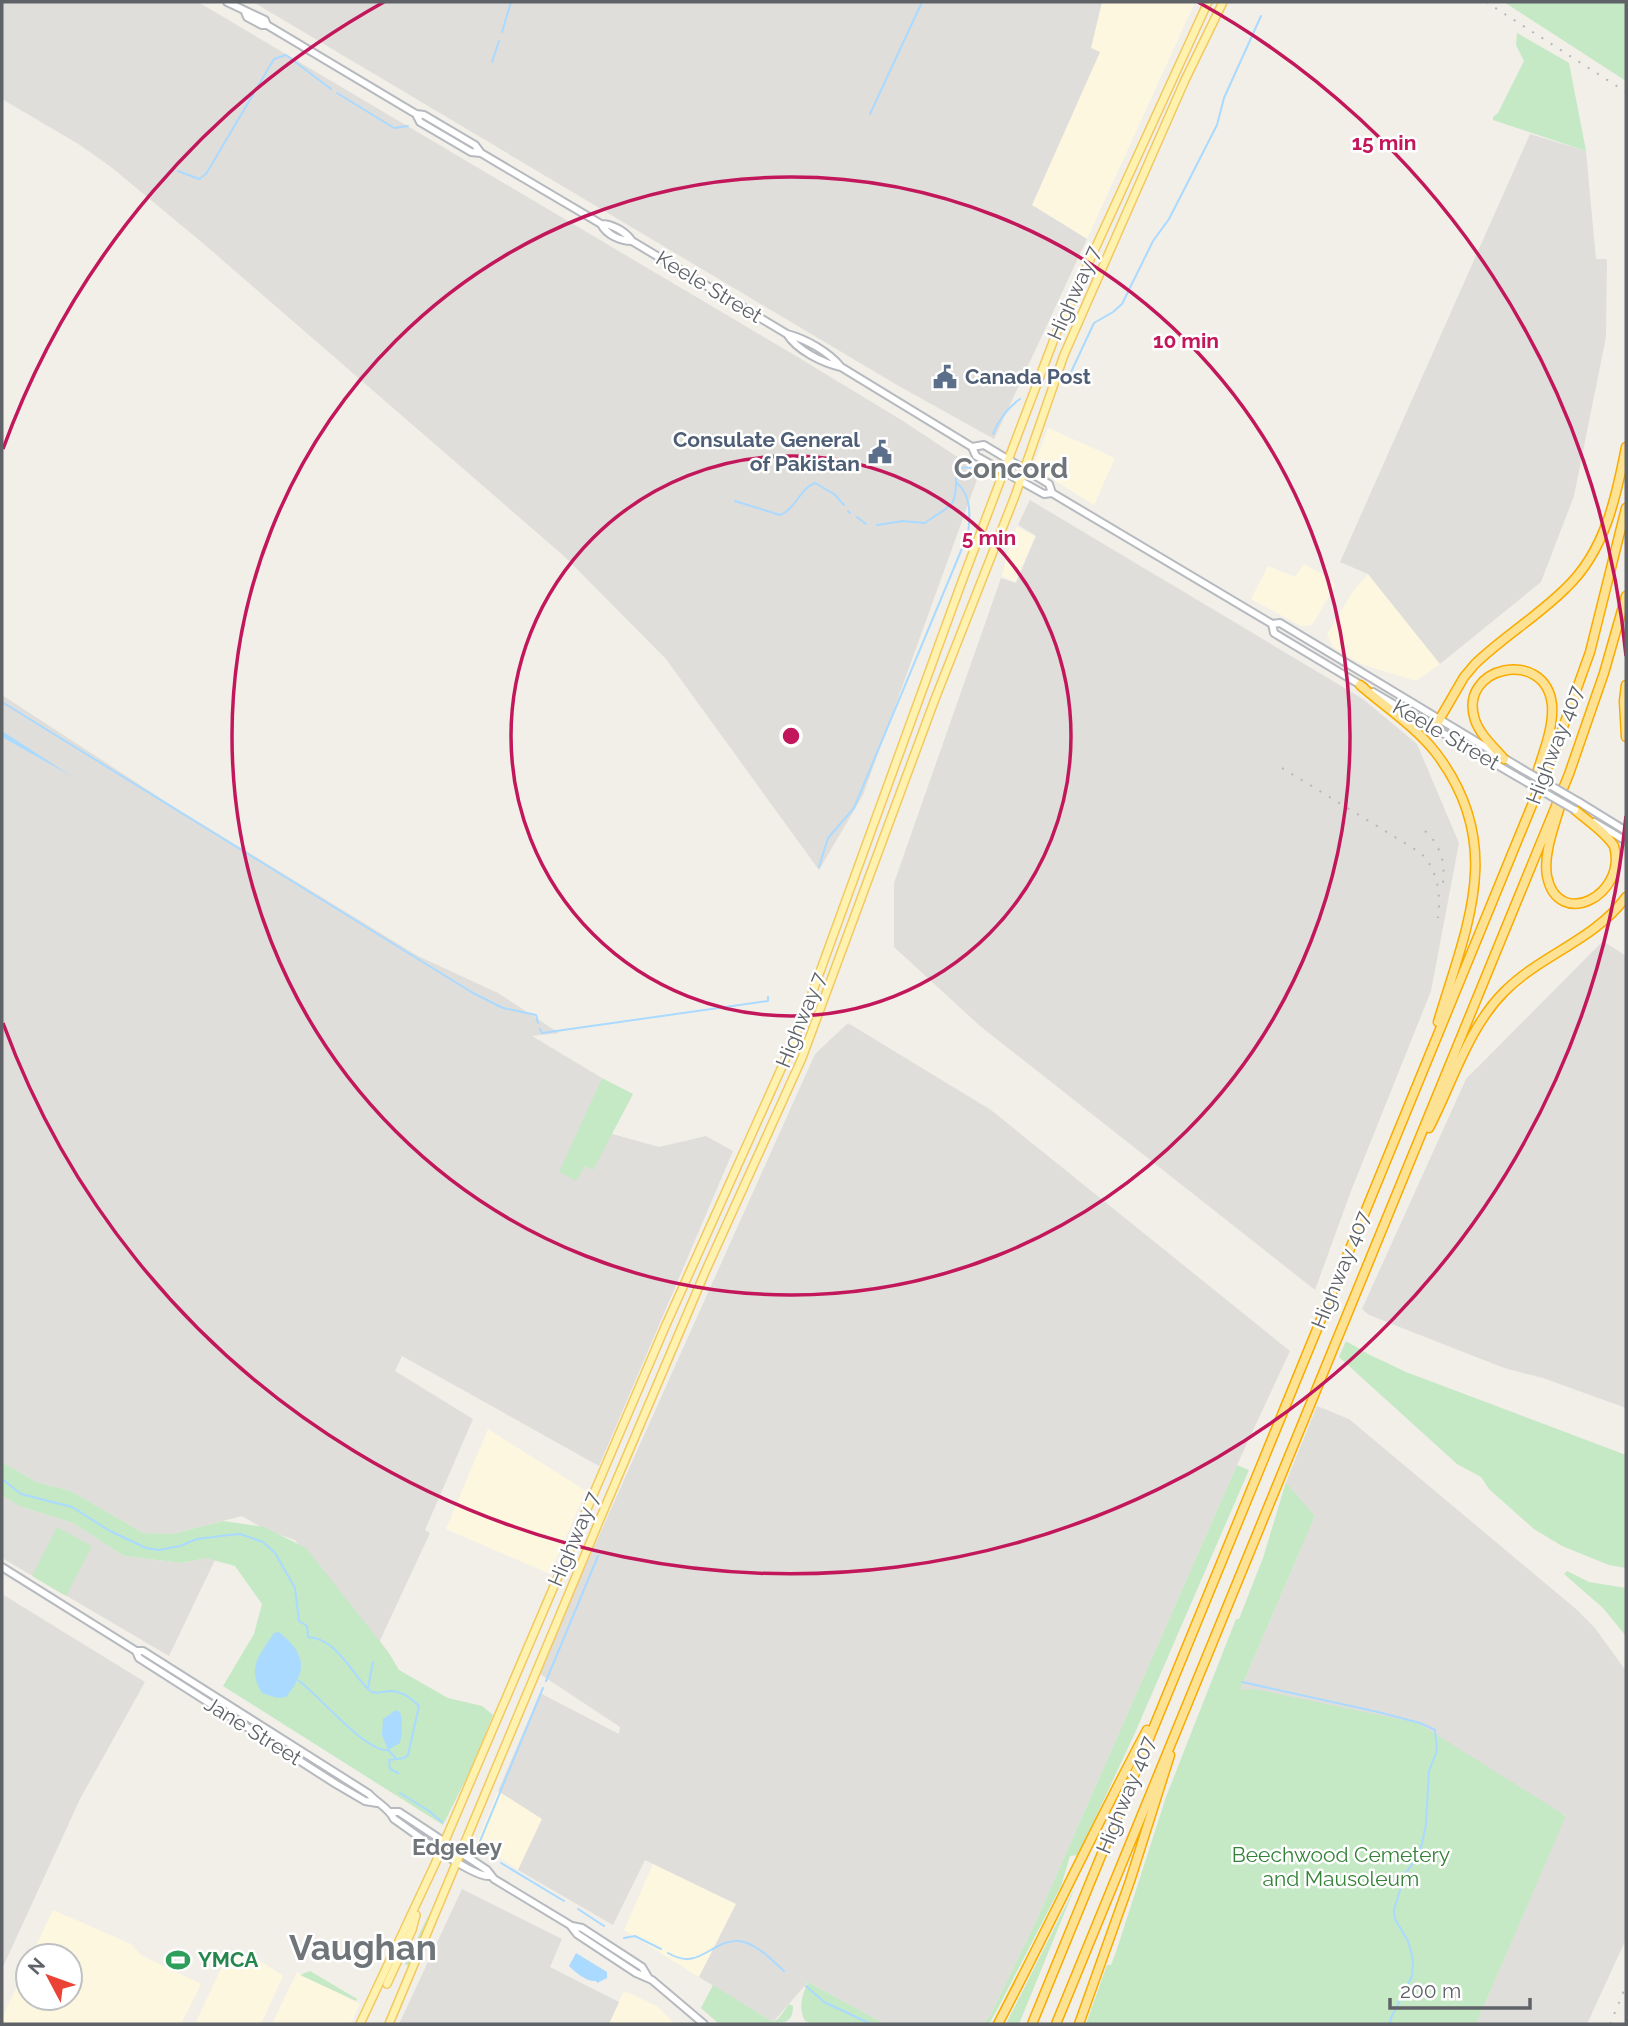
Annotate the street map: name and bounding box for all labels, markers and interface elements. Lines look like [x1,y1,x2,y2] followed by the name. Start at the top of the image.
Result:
[1352,130,1416,155] text: 15 min
[1042,241,1106,344] street label: Highway 7
[652,245,767,328] street label: Keele Street
[1153,328,1219,353] text: 10 min
[931,363,959,391] public building icon: Canada Post
[965,364,1091,389] place label: Canada Post
[673,427,860,476] place label: Consulate General of Pakistan
[866,438,894,466] public building icon: Consulate General of Pakistan
[954,452,1068,485] district label: Concord
[962,525,1016,550] text: 5 min
[1521,681,1589,807] street label: Highway 407
[1388,694,1504,775] street label: Keele Street
[779,724,803,748] centre of rings
[770,968,831,1071] street label: Highway 7
[1306,1207,1376,1332] street label: Highway 407
[542,1487,605,1590] street label: Highway 7
[200,1691,306,1770] street label: Jane Street
[1091,1732,1161,1857] street label: Highway 407
[412,1833,502,1860] district label: Edgeley
[1232,1842,1450,1891] park label: Beechwood Cemetery and Mausoleum
[289,1927,437,1968] district label: Vaughan
[14,1942,84,2012] north arrow
[164,1946,192,1974] sports icon: YMCA
[198,1947,259,1972] place label: YMCA
[23,1953,49,1979] text: N
[1390,1966,1530,2010] scale bar
[1400,1978,1461,2003] text: 200 m

